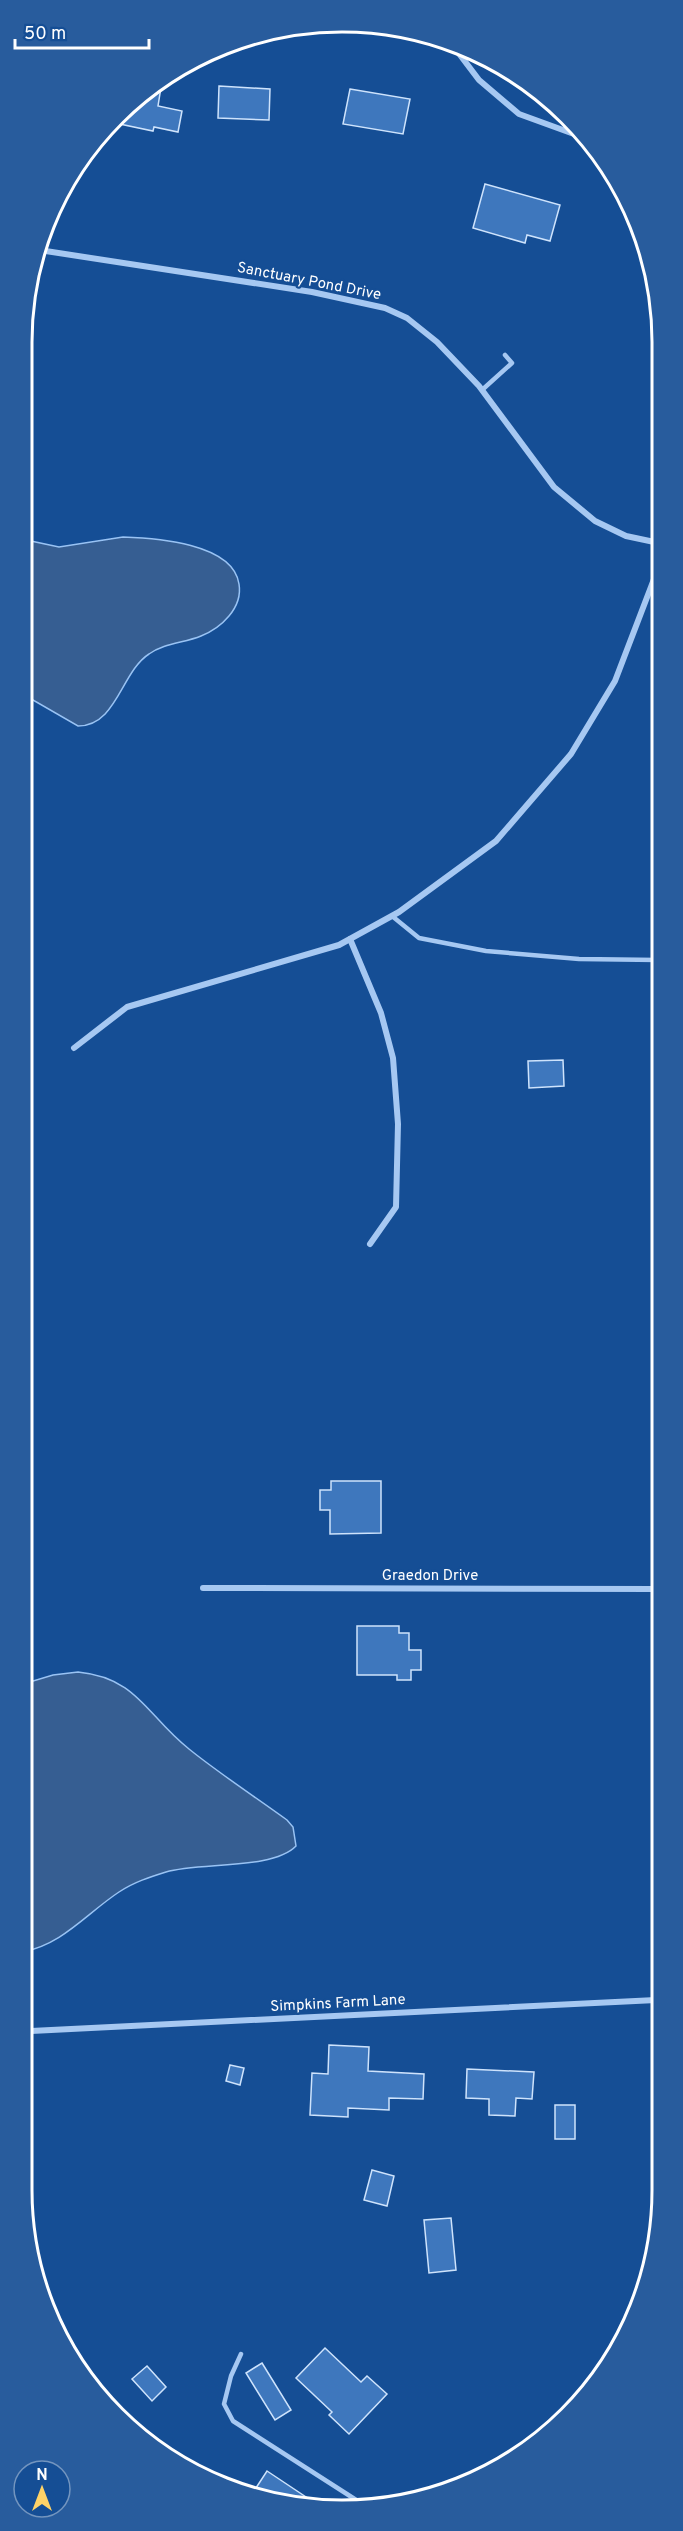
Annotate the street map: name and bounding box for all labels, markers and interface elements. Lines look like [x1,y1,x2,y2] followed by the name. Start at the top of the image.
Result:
[15,12,148,50] scale bar
[24,23,66,46] text: 50 m
[235,259,383,305] street label: Sanctuary Pond Drive
[382,1567,478,1586] street label: Graedon Drive
[270,1991,406,2017] street label: Simpkins Farm Lane
[12,2459,72,2519] north arrow
[36,2466,48,2486] text: N

